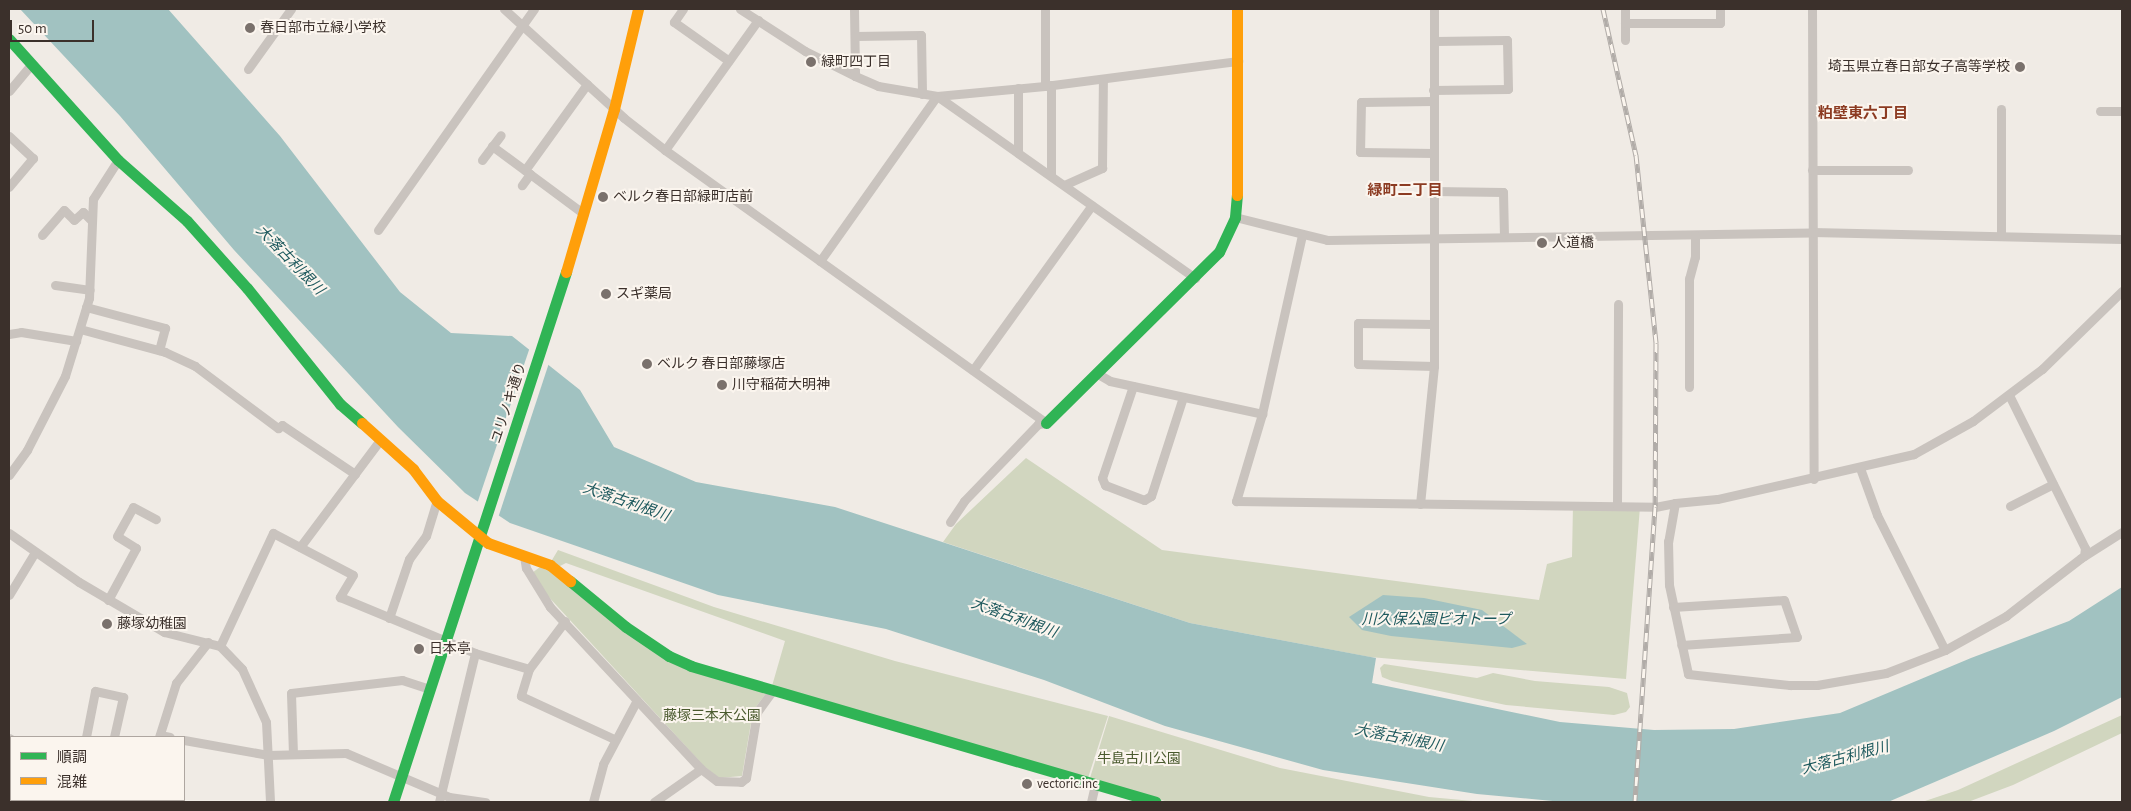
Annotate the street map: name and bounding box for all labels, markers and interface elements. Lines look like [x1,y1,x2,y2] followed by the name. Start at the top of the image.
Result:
[12,10,96,42] scale bar
[260,20,386,36] place label: 春日部市立緑小学校
[18,21,47,36] text: 50 m
[244,22,256,34] marker: 春日部市立緑小学校
[821,54,891,70] place label: 緑町四丁目
[805,56,817,68] marker: 緑町四丁目
[1828,59,2010,75] place label: 埼玉県立春日部女子高等学校
[2014,61,2026,73] marker: 埼玉県立春日部女子高等学校
[1818,105,1908,123] district label: 粕壁東六丁目
[1368,182,1442,200] district label: 緑町二丁目
[613,189,753,205] place label: ベルク春日部緑町店前
[597,191,609,203] marker: ベルク春日部緑町店前
[252,221,328,299] water label: 大落古利根川
[1552,235,1594,251] place label: 人道橋
[1536,237,1548,249] marker: 人道橋
[616,286,672,302] place label: スギ薬局
[600,288,612,300] marker: スギ薬局
[657,356,785,372] place label: ベルク 春日部藤塚店
[641,358,653,370] marker: ベルク 春日部藤塚店
[488,360,530,446] street label: ユリノキ通り
[732,377,830,393] place label: 川守稲荷大明神
[716,379,728,391] marker: 川守稲荷大明神
[581,479,671,525] water label: 大落古利根川
[969,594,1059,642] water label: 大落古利根川
[1361,611,1511,629] water label: 川久保公園ビオトープ
[117,616,187,632] place label: 藤塚幼稚園
[101,618,113,630] marker: 藤塚幼稚園
[429,641,471,657] place label: 日本亭
[413,643,425,655] marker: 日本亭
[663,708,761,724] park label: 藤塚三本木公園
[1353,721,1445,755] water label: 大落古利根川
[10,736,185,801] legend
[1799,738,1891,778] water label: 大落古利根川
[57,750,87,765] text: 順調
[1097,751,1181,767] park label: 牛島古川公園
[57,775,87,790] text: 混雑
[1037,776,1098,792] place label: vectoric.inc
[1021,778,1033,790] marker: vectoric.inc

